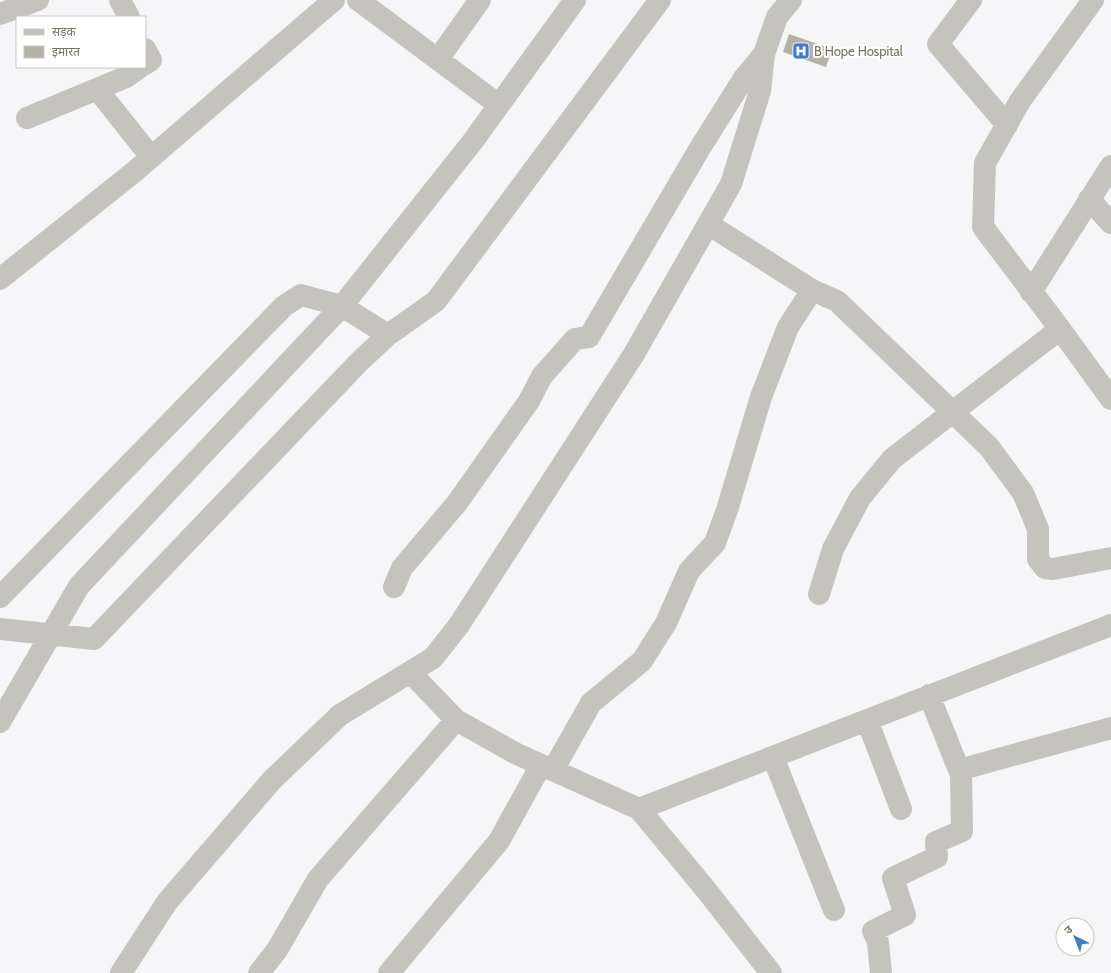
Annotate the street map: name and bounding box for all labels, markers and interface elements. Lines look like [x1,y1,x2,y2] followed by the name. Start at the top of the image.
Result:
[16,16,146,68] legend
[52,24,77,39] text: सड़क
[791,41,811,61] hospital icon: B Hope Hospital
[814,43,903,59] place label: B Hope Hospital
[52,44,81,59] text: इमारत
[1055,917,1095,957] north arrow
[1061,922,1076,937] text: उ

